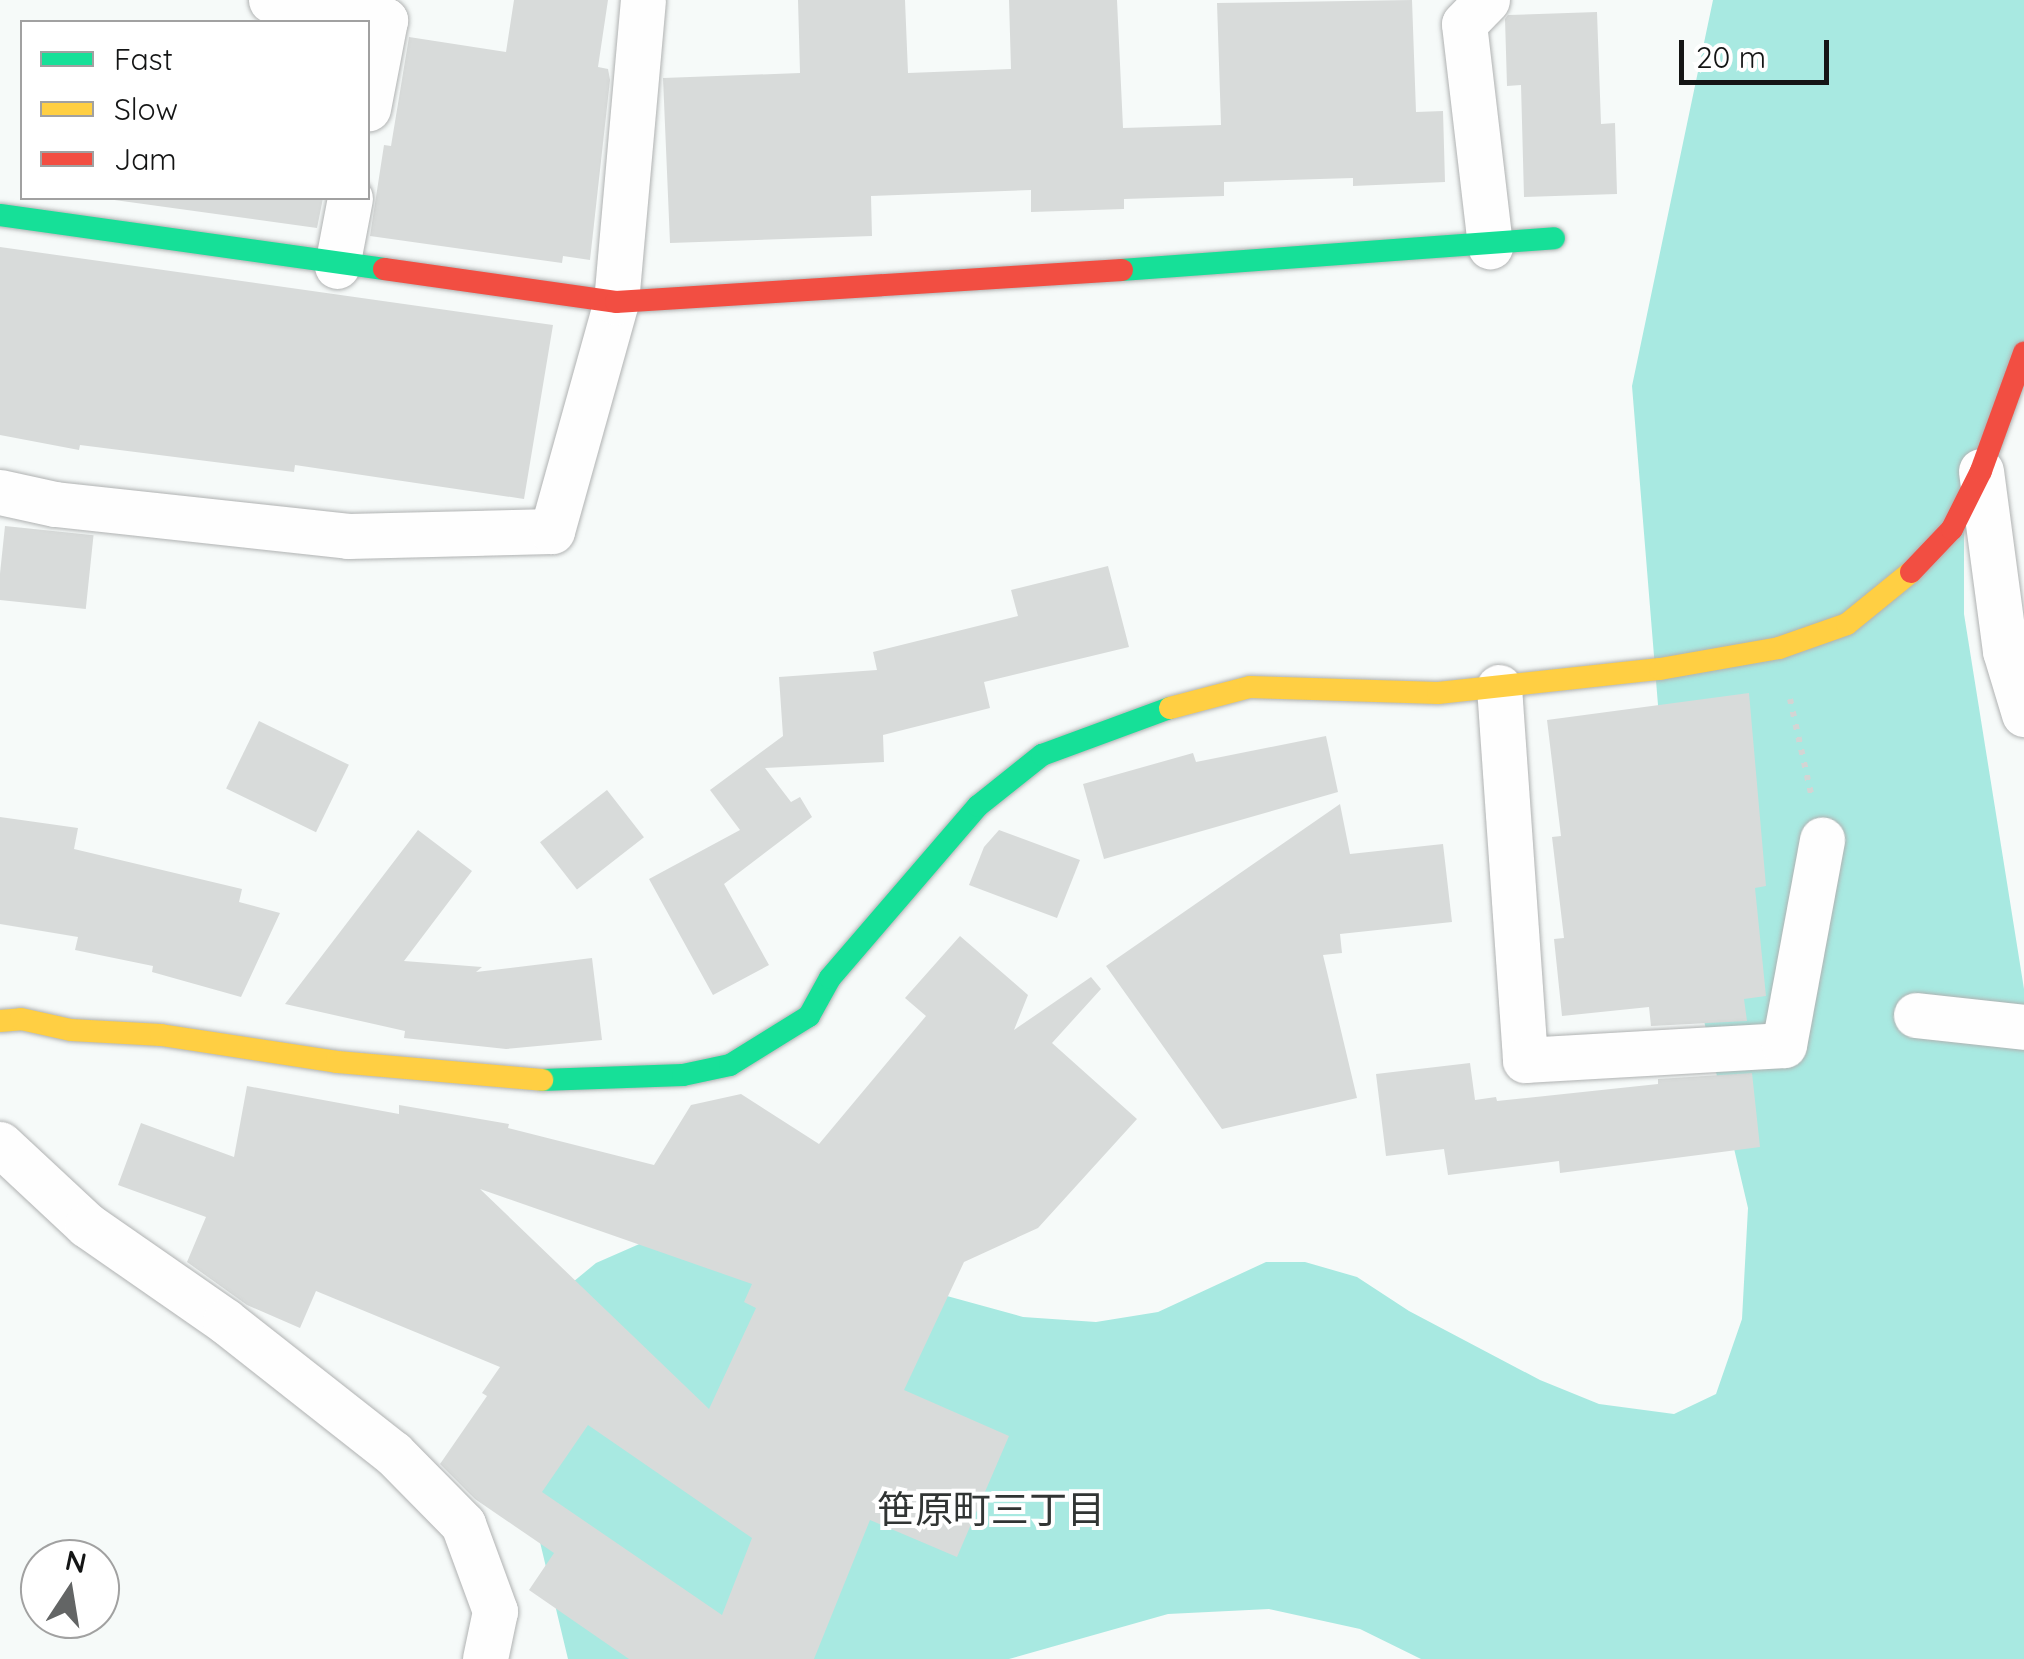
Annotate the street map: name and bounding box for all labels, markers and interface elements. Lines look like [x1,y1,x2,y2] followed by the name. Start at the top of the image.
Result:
[20,20,370,200] legend
[1684,20,1834,82] scale bar
[1696,38,1766,76] text: 20 m
[114,40,173,78] text: Fast
[114,90,178,128] text: Slow
[114,140,177,178] text: Jam
[877,1487,1105,1533] district label: 笹原町三丁目
[20,1539,120,1639] north arrow
[62,1542,90,1580] text: N

